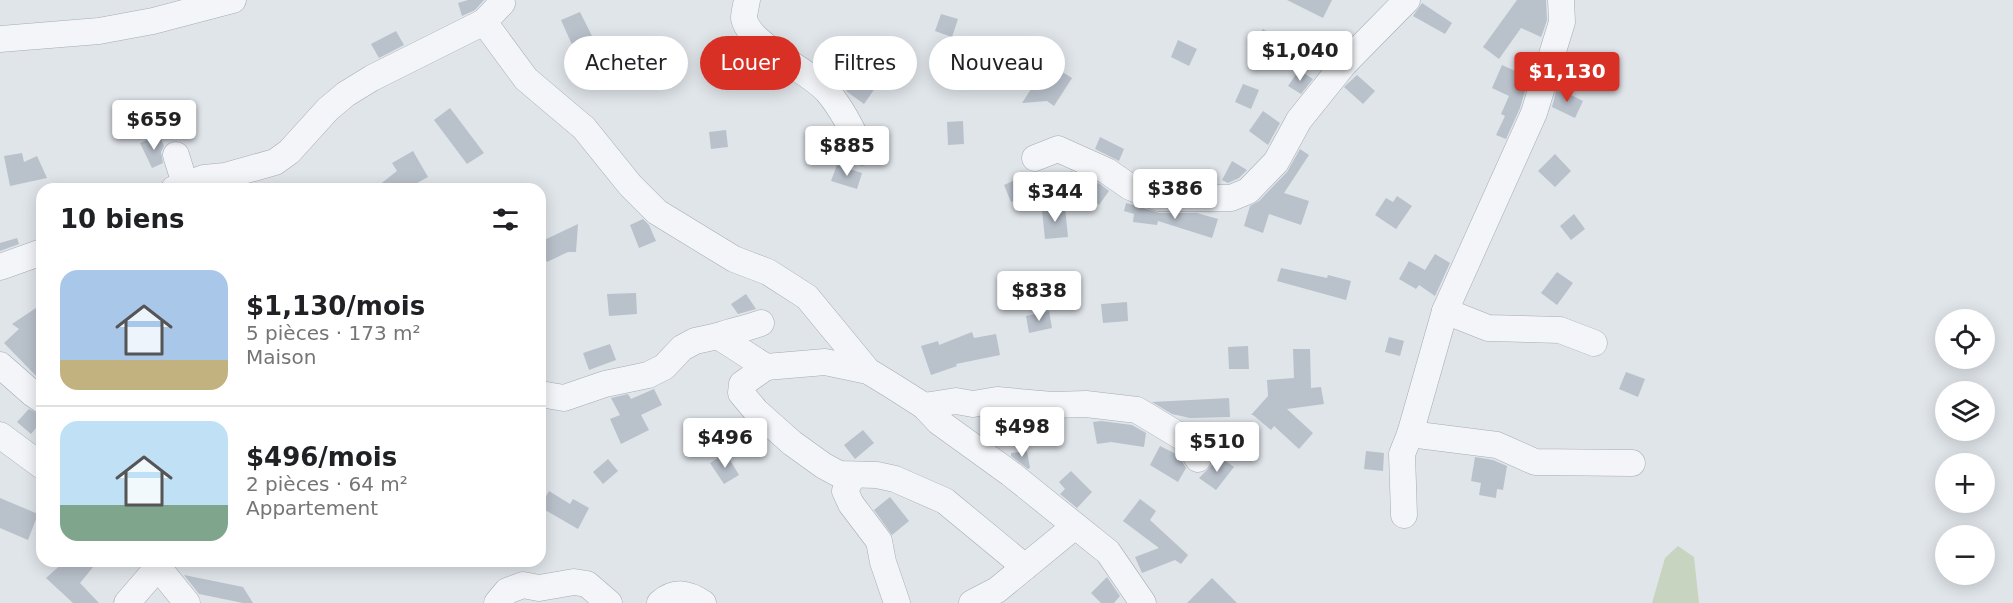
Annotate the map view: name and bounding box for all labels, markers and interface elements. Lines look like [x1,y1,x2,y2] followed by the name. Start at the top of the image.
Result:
[1251,31,1349,82] pin: $1,040
[564,36,688,90] chip: Acheter
[700,36,801,90] chip: Louer
[813,36,917,90] chip: Filtres
[929,36,1065,90] chip: Nouveau
[1261,38,1339,62] text: $1,040
[1518,52,1616,103] pin: $1,130
[1528,59,1606,83] text: $1,130
[118,100,190,151] pin: $659
[126,107,182,131] text: $659
[811,126,883,177] pin: $885
[819,133,875,157] text: $885
[1139,169,1211,220] pin: $386
[1019,172,1091,223] pin: $344
[1147,176,1203,200] text: $386
[1027,179,1083,203] text: $344
[489,203,522,236] icon: filters
[60,204,184,234] text: 10 biens
[1003,271,1075,322] pin: $838
[1011,278,1067,302] text: $838
[246,291,425,321] text: $1,130/mois
[108,294,180,366] icon: home
[1935,309,1995,585] map controls
[1935,309,1995,369] button: locate
[246,321,420,345] text: 5 pièces · 173 m²
[246,345,316,369] text: Maison
[1935,381,1995,441] button: layers
[986,407,1058,458] pin: $498
[994,414,1050,438] text: $498
[689,418,761,469] pin: $496
[1181,422,1253,473] pin: $510
[697,425,753,449] text: $496
[1189,429,1245,453] text: $510
[246,442,397,472] text: $496/mois
[108,445,180,517] icon: home
[1935,453,1995,513] button: +
[246,472,408,496] text: 2 pièces · 64 m²
[246,496,378,520] text: Appartement
[1935,525,1995,585] button: −

